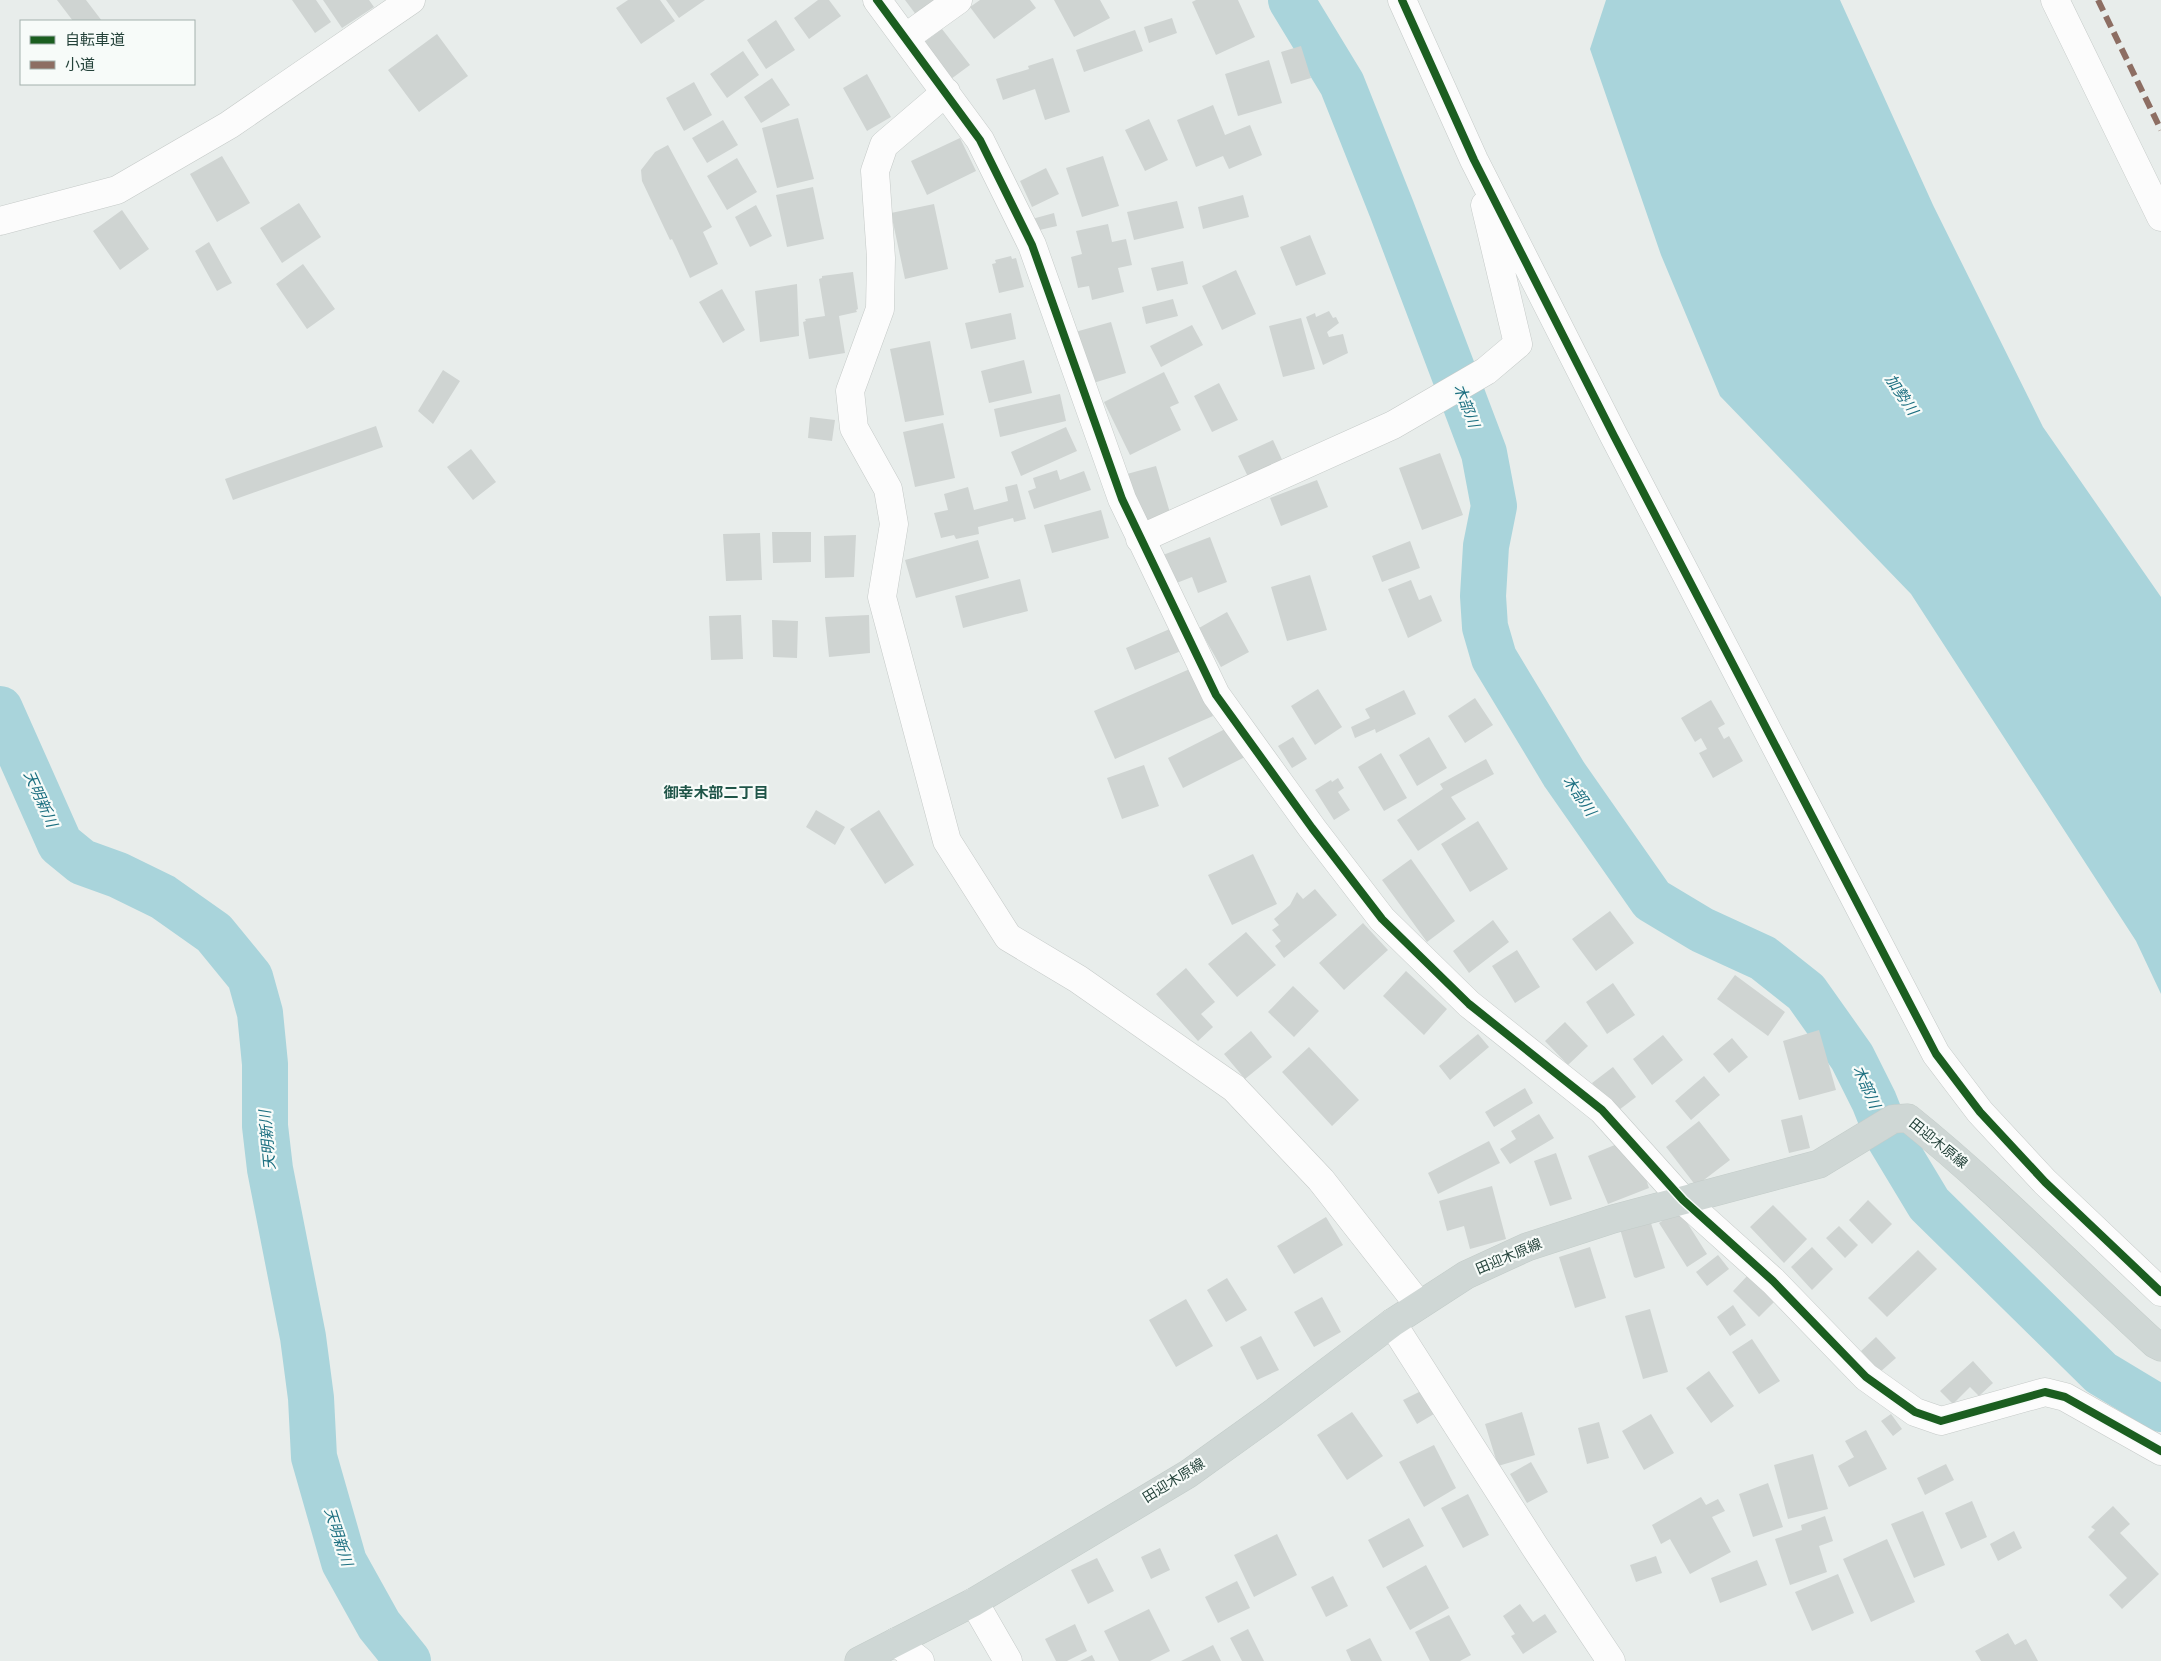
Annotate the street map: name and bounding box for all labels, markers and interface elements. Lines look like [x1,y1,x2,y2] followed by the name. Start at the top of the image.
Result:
[20,20,195,85] legend
[65,30,125,51] text: 自転車道
[65,55,95,76] text: 小道
[1880,370,1923,421] water label: 加勢川
[1448,381,1485,433] water label: 木部川
[18,767,63,832] water label: 天明新川
[1557,772,1602,822] water label: 木部川
[663,783,769,804] district label: 御幸木部二丁目
[1847,1062,1886,1114] water label: 木部川
[255,1107,281,1171] water label: 天明新川
[1905,1114,1971,1174] street label: 田迎木原線
[1473,1234,1545,1280] street label: 田迎木原線
[1139,1454,1209,1508] street label: 田迎木原線
[319,1505,358,1571] water label: 天明新川

